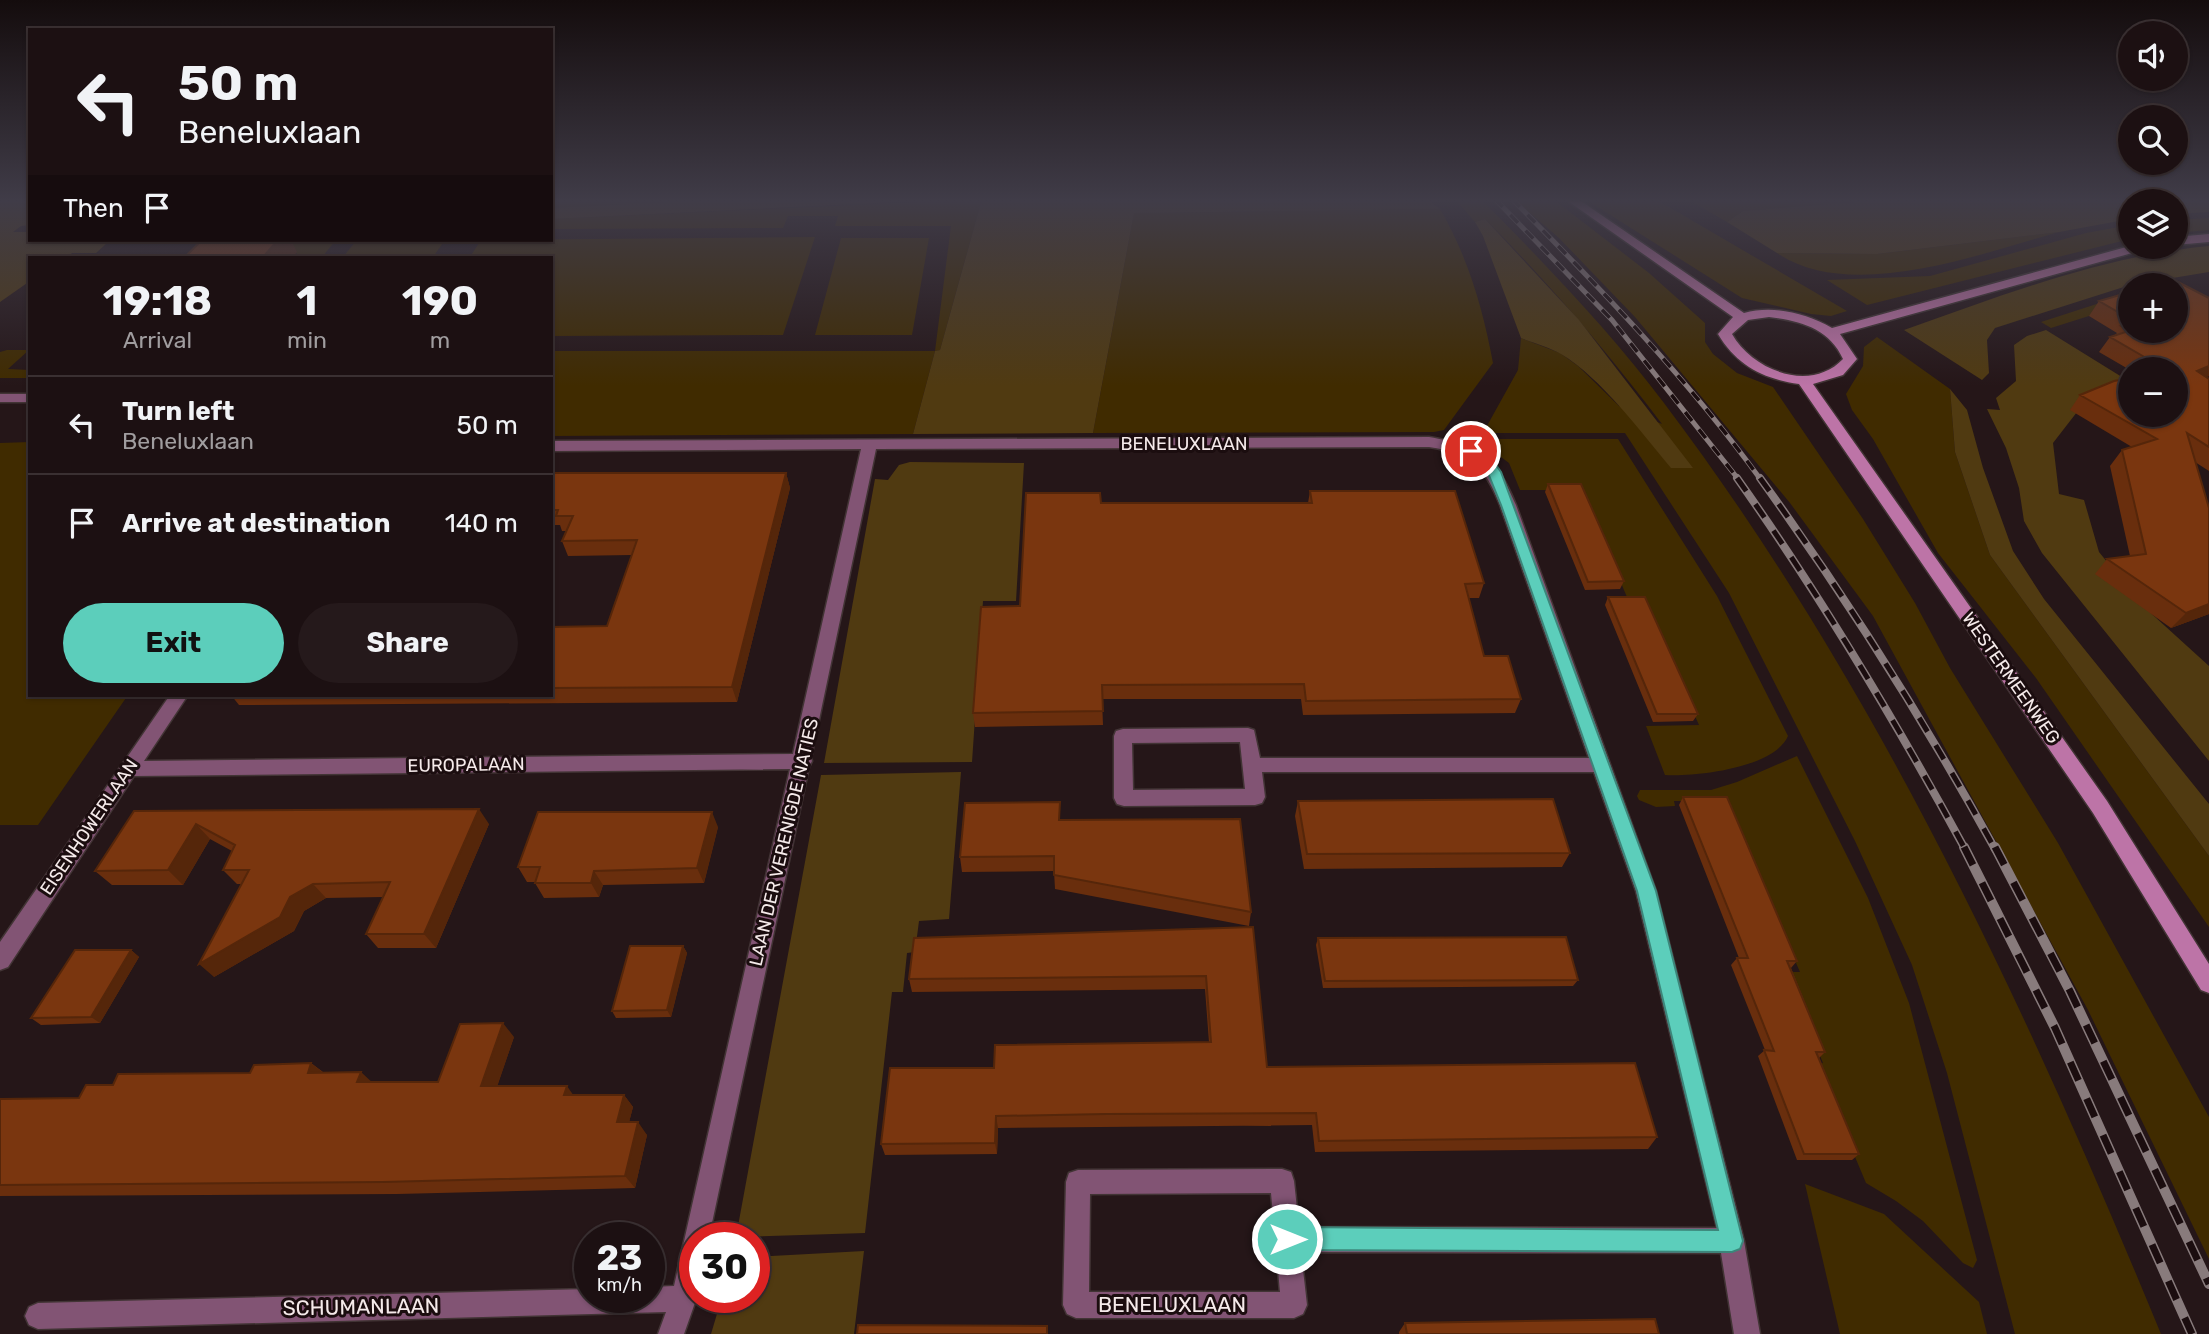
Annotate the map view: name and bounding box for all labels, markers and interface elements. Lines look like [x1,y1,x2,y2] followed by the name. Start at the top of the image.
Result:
[2118,21,2188,427] map controls
[2118,21,2188,91] button: sound
[178,54,298,112] text: 50 m
[63,56,154,147] icon: left
[2118,105,2188,175] button: search
[178,113,361,151] text: Beneluxlaan
[138,189,176,227] icon: arrive
[2118,189,2188,259] button: layers
[63,193,124,224] text: Then
[2118,273,2188,343] button: +
[103,276,212,326] text: 19:18
[297,276,317,326] text: 1
[402,276,478,326] text: 190
[123,326,192,354] text: Arrival
[287,326,327,354] text: min
[430,326,450,354] text: m
[2118,357,2188,427] button: −
[122,396,234,427] text: Turn left
[63,406,101,444] icon: left
[457,410,518,441] text: 50 m
[1441,421,1501,481] pin
[122,427,254,455] text: Beneluxlaan
[1452,432,1490,470] icon: arrive
[1121,433,1247,455] street label: BENELUXLAAN
[63,504,101,542] icon: arrive
[122,508,390,539] text: Arrive at destination
[445,508,518,539] text: 140 m
[63,603,284,683] button: Exit
[298,603,518,683] button: Share
[1957,608,2065,748] street label: WESTERMEENWEG
[745,716,823,968] street label: LAAN DER VERENIGDE NATIES
[407,753,525,777] street label: EUROPALAAN
[35,755,143,899] street label: EISENHOWERLAAN
[1250,1202,1324,1276] position arrow
[679,1222,770,1313] speed limit sign: 30
[597,1237,642,1279] text: 23
[597,1274,642,1296] text: km/h
[1098,1292,1246,1317] street label: BENELUXLAAN
[282,1293,440,1320] street label: SCHUMANLAAN

